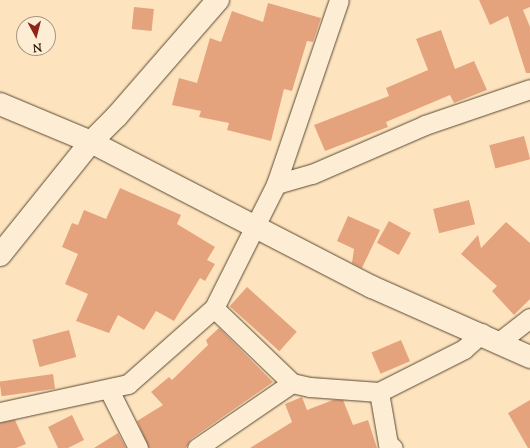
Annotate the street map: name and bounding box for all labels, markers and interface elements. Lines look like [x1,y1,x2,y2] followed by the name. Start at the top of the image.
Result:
[16,16,56,56] north arrow
[32,38,43,55] text: N

